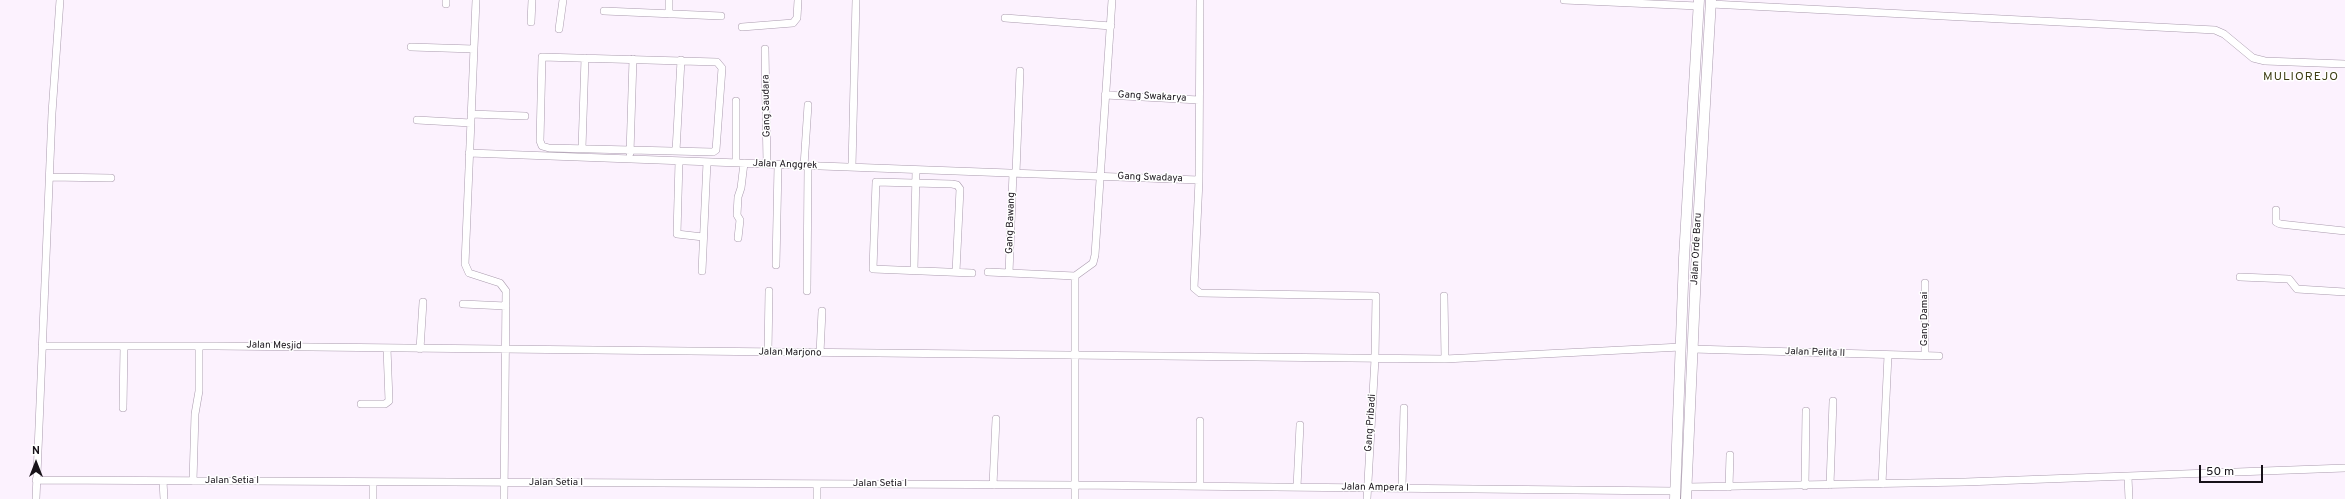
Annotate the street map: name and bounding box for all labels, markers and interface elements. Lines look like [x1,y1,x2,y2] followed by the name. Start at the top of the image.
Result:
[2263,71,2339,85] district label: MULIOREJO
[760,74,774,138] street label: Gang Saudara
[1117,89,1187,105] street label: Gang Swakarya
[752,158,818,172] street label: Jalan Anggrek
[1117,171,1183,185] street label: Gang Swadaya
[1004,192,1018,254] street label: Gang Bawang
[1689,212,1705,286] street label: Jalan Orde Baru
[1919,292,1931,346] street label: Gang Damai
[246,340,302,352] street label: Jalan Mesjid
[758,346,822,360] street label: Jalan Marjono
[1785,346,1845,360] street label: Jalan Pelita II
[1363,394,1379,452] street label: Gang Pribadi
[16,443,56,483] north arrow
[32,444,40,458] text: N
[2201,457,2265,483] scale bar
[2206,464,2234,480] text: 50 m
[205,475,259,487] street label: Jalan Setia I
[529,477,583,489] street label: Jalan Setia I
[853,478,907,490] street label: Jalan Setia I
[1341,481,1409,495] street label: Jalan Ampera I

